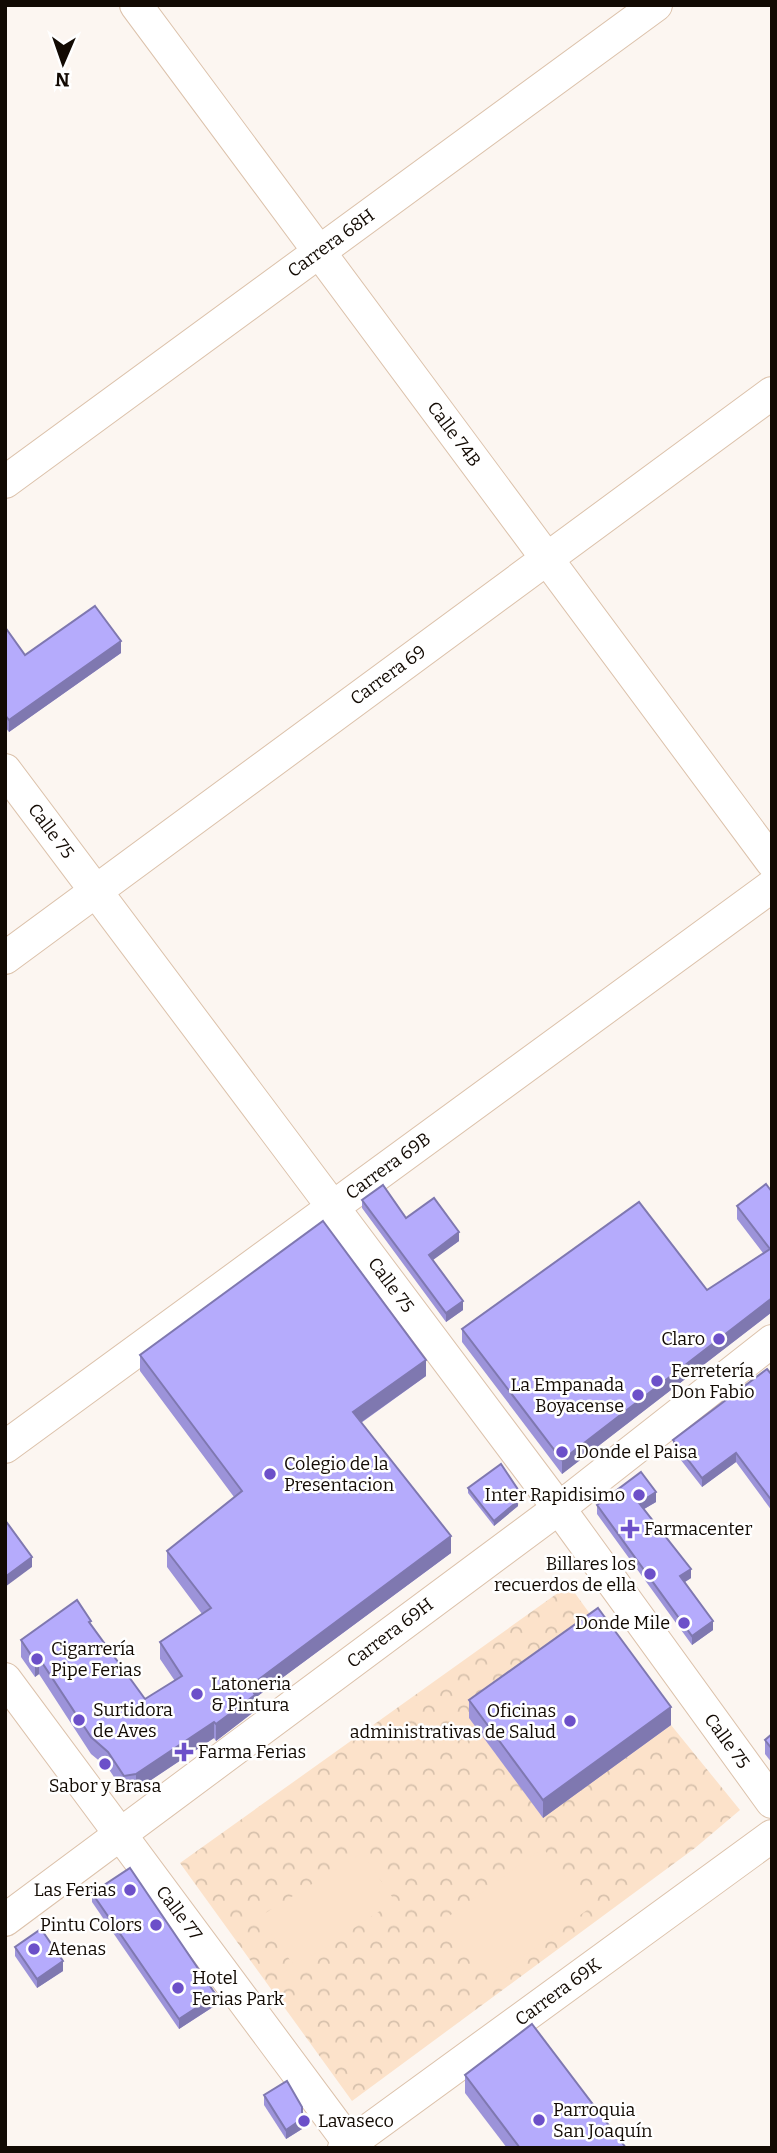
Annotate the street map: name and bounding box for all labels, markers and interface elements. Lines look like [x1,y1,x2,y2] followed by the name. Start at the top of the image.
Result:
[28,28,98,98] north arrow
[54,68,70,91] text: N
[283,204,379,282] street label: Carrera 68H
[422,397,486,471] street label: Calle 74B
[346,640,430,710] street label: Carrera 69
[23,799,79,863] street label: Calle 75
[341,1128,435,1204] street label: Carrera 69B
[363,1253,419,1317] street label: Calle 75
[661,1328,705,1350] place label: Claro
[711,1331,727,1347] marker: Claro
[671,1360,755,1403] place label: Ferretería Don Fabio
[649,1373,665,1389] marker: Ferretería Don Fabio
[511,1374,624,1417] place label: La Empanada Boyacense
[630,1387,646,1403] marker: La Empanada Boyacense
[576,1441,697,1463] place label: Donde el Paisa
[554,1444,570,1460] marker: Donde el Paisa
[284,1453,395,1496] place label: Colegio de la Presentacion
[262,1466,278,1482] marker: Colegio de la Presentacion
[485,1484,625,1506] place label: Inter Rapidisimo
[631,1487,647,1503] marker: Inter Rapidisimo
[644,1518,752,1540] place label: Farmacenter
[622,1521,638,1537] marker: Farmacenter
[494,1553,636,1596] place label: Billares los recuerdos de ella
[642,1566,658,1582] marker: Billares los recuerdos de ella
[342,1593,438,1673] street label: Carrera 69H
[575,1612,670,1634] place label: Donde Mile
[676,1615,692,1631] marker: Donde Mile
[51,1638,142,1681] place label: Cigarrería Pipe Ferias
[29,1651,45,1667] marker: Cigarrería Pipe Ferias
[211,1673,291,1716] place label: Latoneria & Pintura
[189,1686,205,1702] marker: Latoneria & Pintura
[93,1699,173,1742] place label: Surtidora de Aves
[350,1700,556,1743] place label: Oficinas administrativas de Salud
[700,1709,754,1773] street label: Calle 75
[71,1712,87,1728] marker: Surtidora de Aves
[562,1713,578,1729] marker: Oficinas administrativas de Salud
[198,1741,306,1763] place label: Farma Ferias
[176,1744,192,1760] marker: Farma Ferias
[97,1756,113,1772] marker: Sabor y Brasa
[49,1775,161,1797] place label: Sabor y Brasa
[34,1879,116,1901] place label: Las Ferias
[151,1881,207,1945] street label: Calle 77
[122,1882,138,1898] marker: Las Ferias
[40,1914,142,1936] place label: Pintu Colors
[148,1917,164,1933] marker: Pintu Colors
[48,1938,106,1960] place label: Atenas
[26,1941,42,1957] marker: Atenas
[511,1953,605,2031] street label: Carrera 69K
[192,1967,285,2010] place label: Hotel Ferias Park
[170,1980,186,1996] marker: Hotel Ferias Park
[553,2099,653,2142] place label: Parroquia San Joaquín
[318,2110,394,2132] place label: Lavaseco
[531,2112,547,2128] marker: Parroquia San Joaquín
[296,2113,312,2129] marker: Lavaseco

